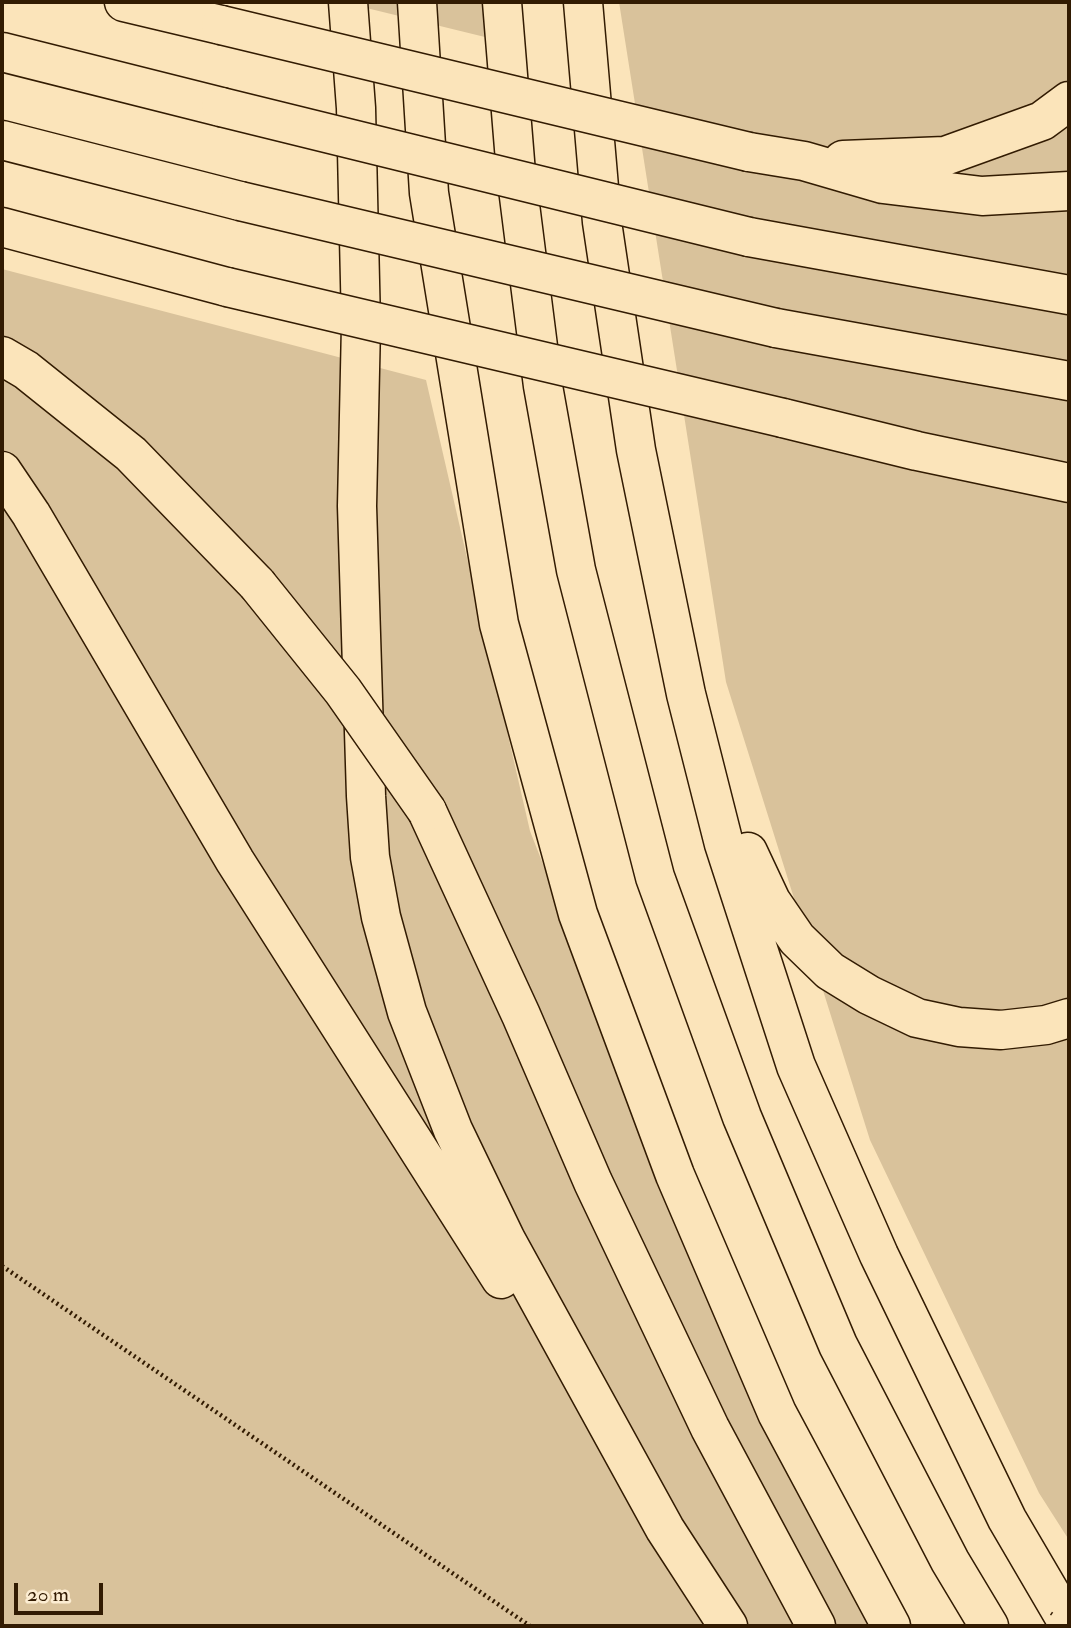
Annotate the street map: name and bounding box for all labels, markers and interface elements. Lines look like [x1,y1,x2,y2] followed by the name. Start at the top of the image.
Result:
[18,1568,107,1612] scale bar
[27,1581,69,1608] text: 20 m

